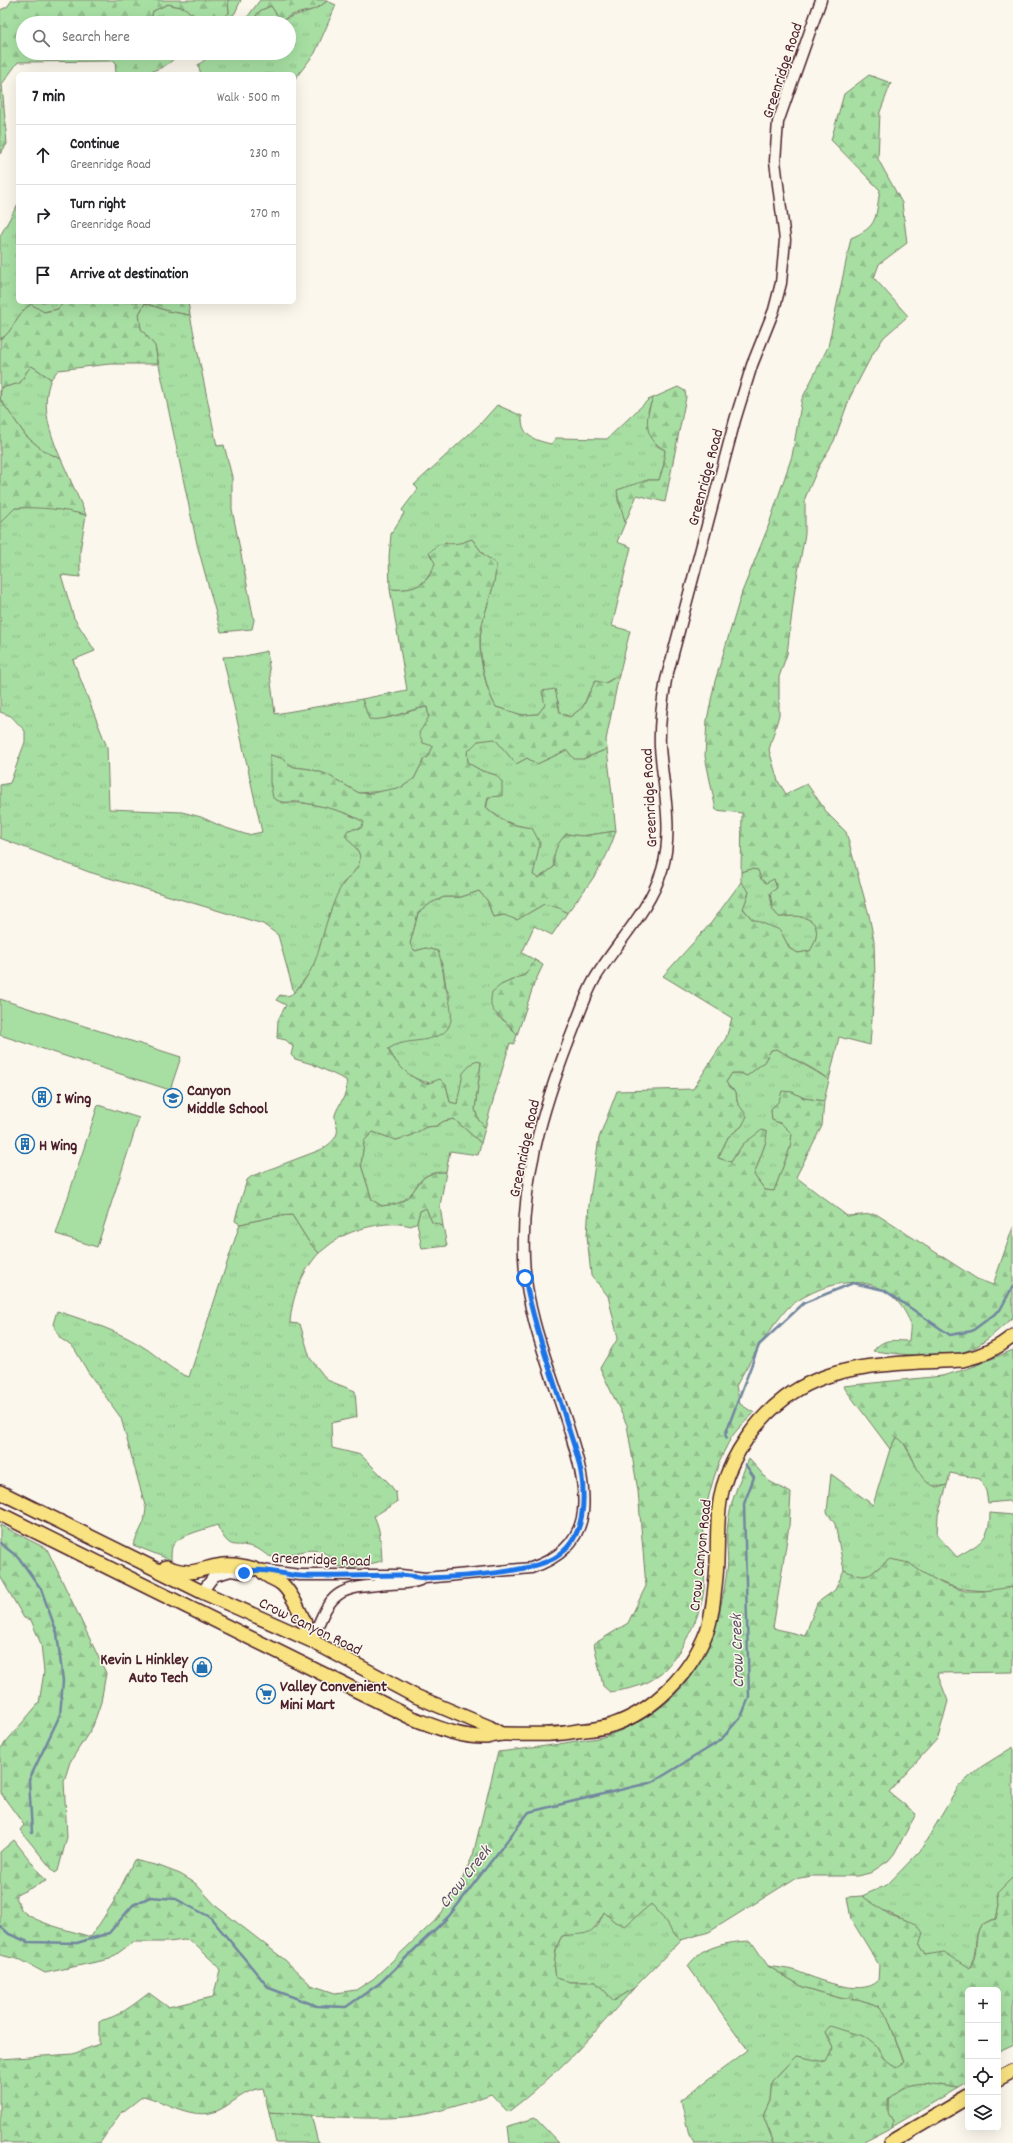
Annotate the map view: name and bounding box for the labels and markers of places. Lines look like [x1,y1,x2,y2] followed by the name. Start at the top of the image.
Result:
[187,1080,268,1121] place label: Canyon Middle School
[31,1086,53,1108] building icon: I Wing
[162,1087,184,1109] school or university icon: Canyon Middle School
[56,1088,91,1111] place label: I Wing
[14,1133,36,1155] building icon: H Wing
[39,1135,77,1158] place label: H Wing
[100,1649,190,1690] place label: Kevin L Hinkley Auto Tech
[191,1656,213,1678] shop icon: Kevin L Hinkley Auto Tech
[280,1676,387,1717] place label: Valley Convenient Mini Mart
[255,1683,277,1705] supermarket icon: Valley Convenient Mini Mart

